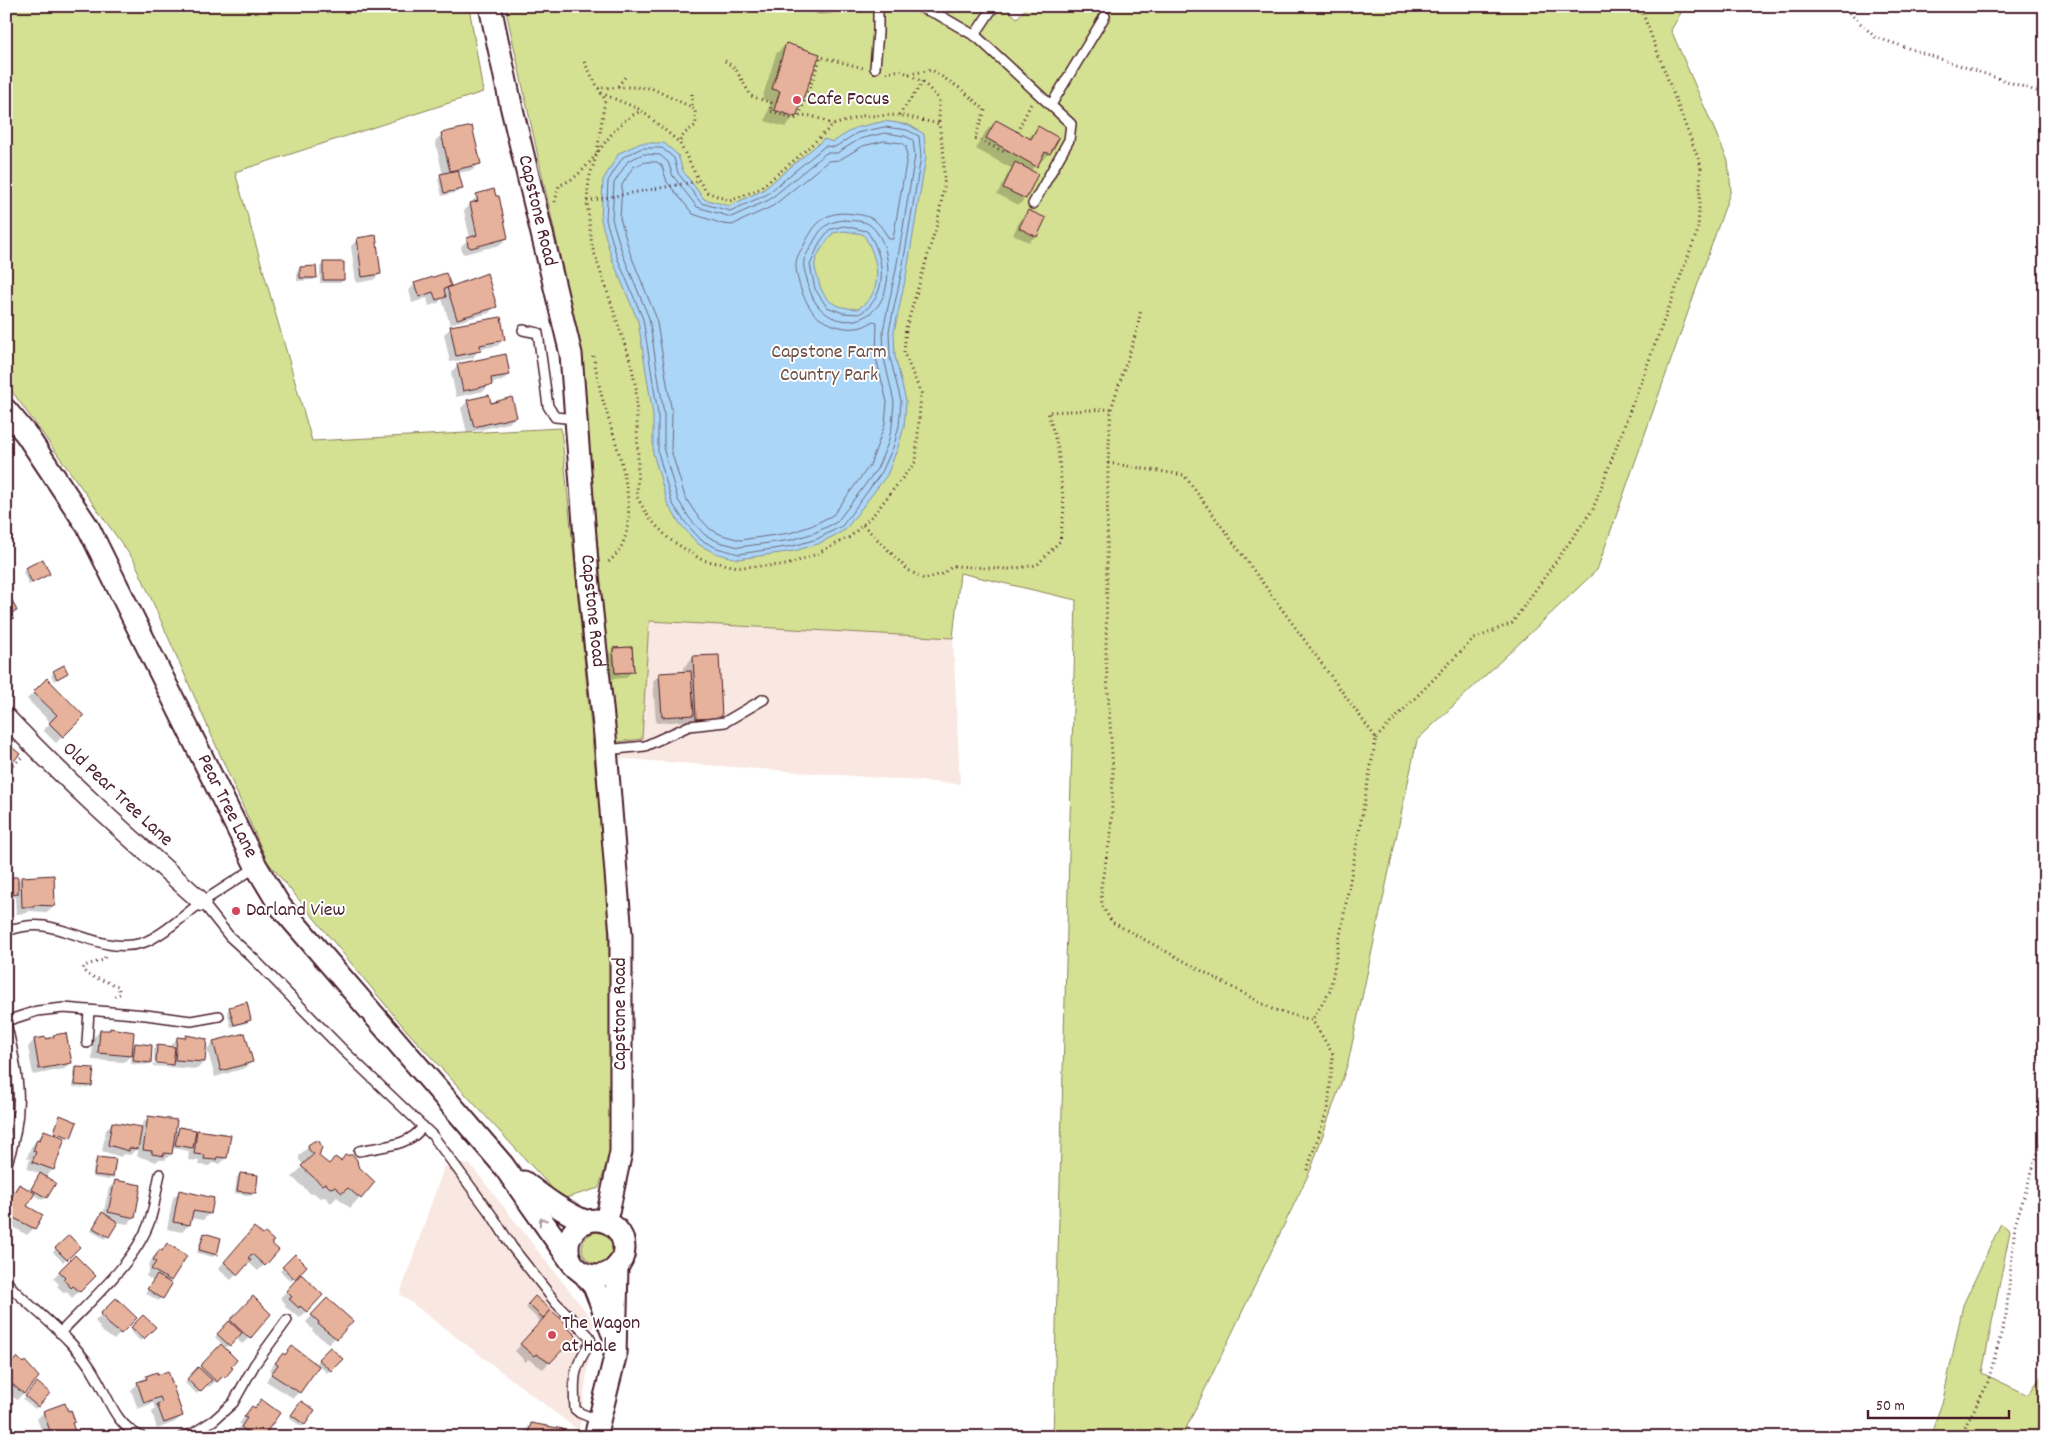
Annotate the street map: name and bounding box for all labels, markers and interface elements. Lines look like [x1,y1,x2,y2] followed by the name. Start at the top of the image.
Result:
[807,86,890,114] place label: Cafe Focus
[791,94,803,106] marker: Cafe Focus
[510,152,563,269] street label: Capstone Road
[771,339,887,390] park label: Capstone Farm Country Park
[572,553,612,669] street label: Capstone Road
[55,736,179,854] street label: Old Pear Tree Lane
[189,750,264,863] street label: Pear Tree Lane
[246,897,346,925] place label: Darland View
[230,905,242,917] marker: Darland View
[607,957,635,1071] street label: Capstone Road
[539,1217,548,1226] one-way arrow
[562,1310,640,1361] place label: The Wagon at Hale
[546,1329,558,1341] marker: The Wagon at Hale
[1868,1388,2010,1420] scale bar
[1876,1396,1905,1418] text: 50 m

